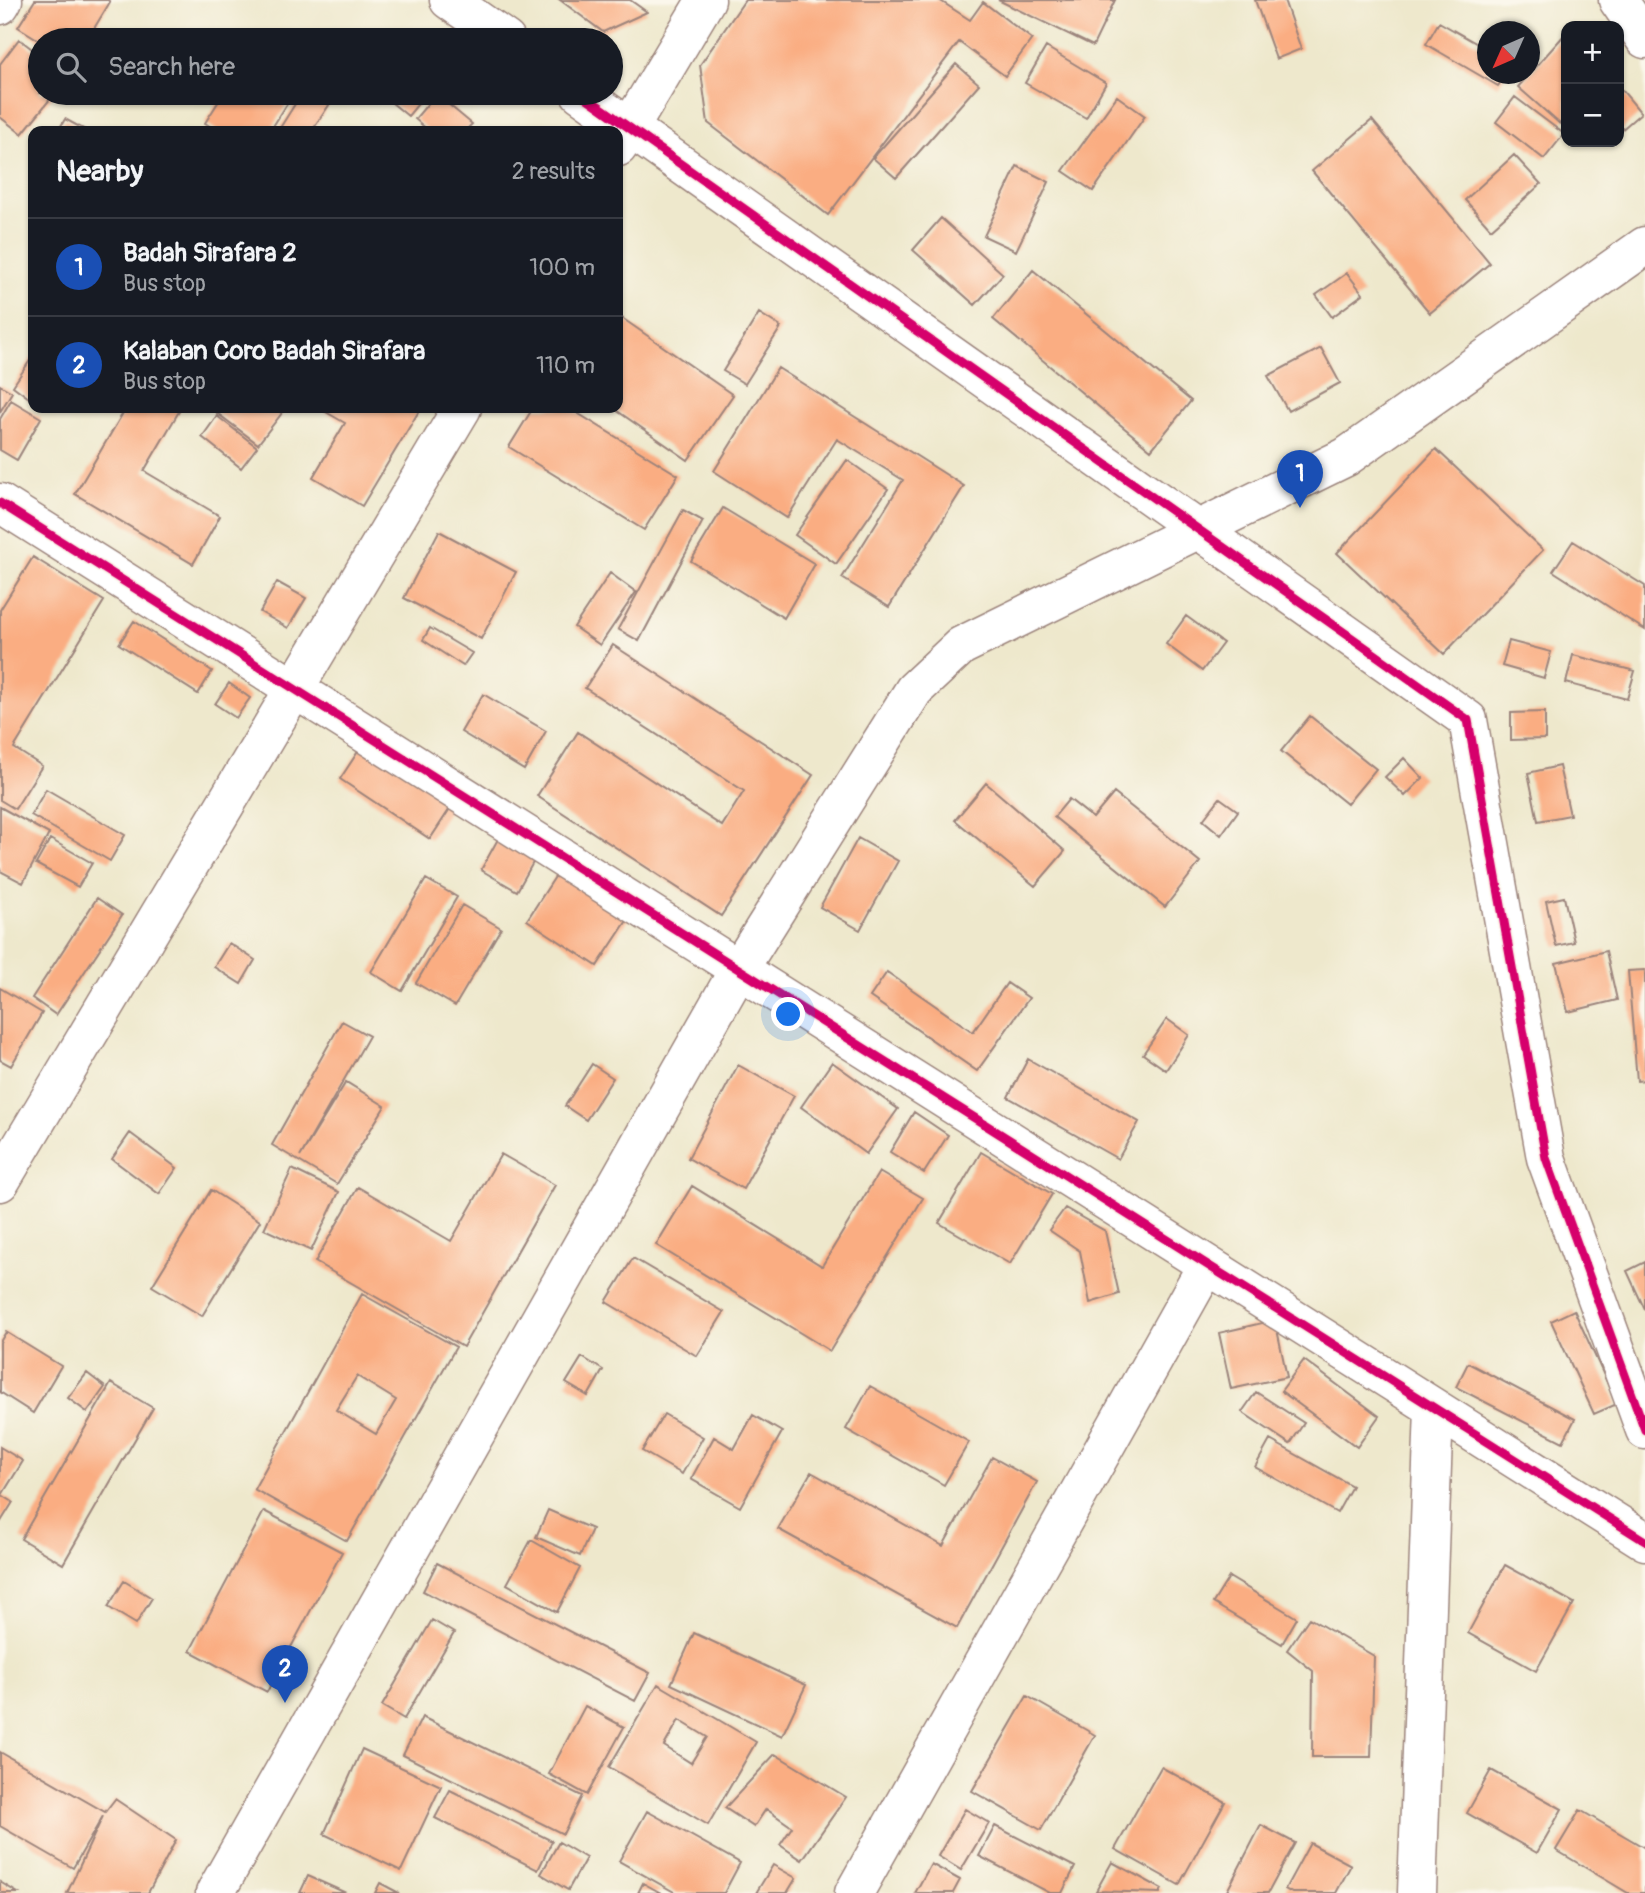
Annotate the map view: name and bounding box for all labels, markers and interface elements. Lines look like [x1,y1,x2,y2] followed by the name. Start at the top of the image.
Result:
[1477,21,1540,84] north arrow
[1561,21,1624,147] map controls
[1561,21,1624,84] button: +
[28,28,623,105] search box
[52,48,90,86] icon: search
[108,51,235,83] text: Search here
[1561,84,1624,147] button: −
[56,153,143,190] text: Nearby
[512,157,595,186] text: 2 results
[123,237,297,269] text: Badah Sirafara 2
[75,253,84,282] text: 1
[529,253,595,282] text: 100 m
[123,269,206,298] text: Bus stop
[123,335,425,367] text: Kalaban Coro Badah Sirafara
[73,351,85,380] text: 2
[536,351,595,380] text: 110 m
[123,367,206,396] text: Bus stop
[1277,450,1323,508] pin: 1
[771,997,805,1031] your location
[262,1645,308,1703] pin: 2

